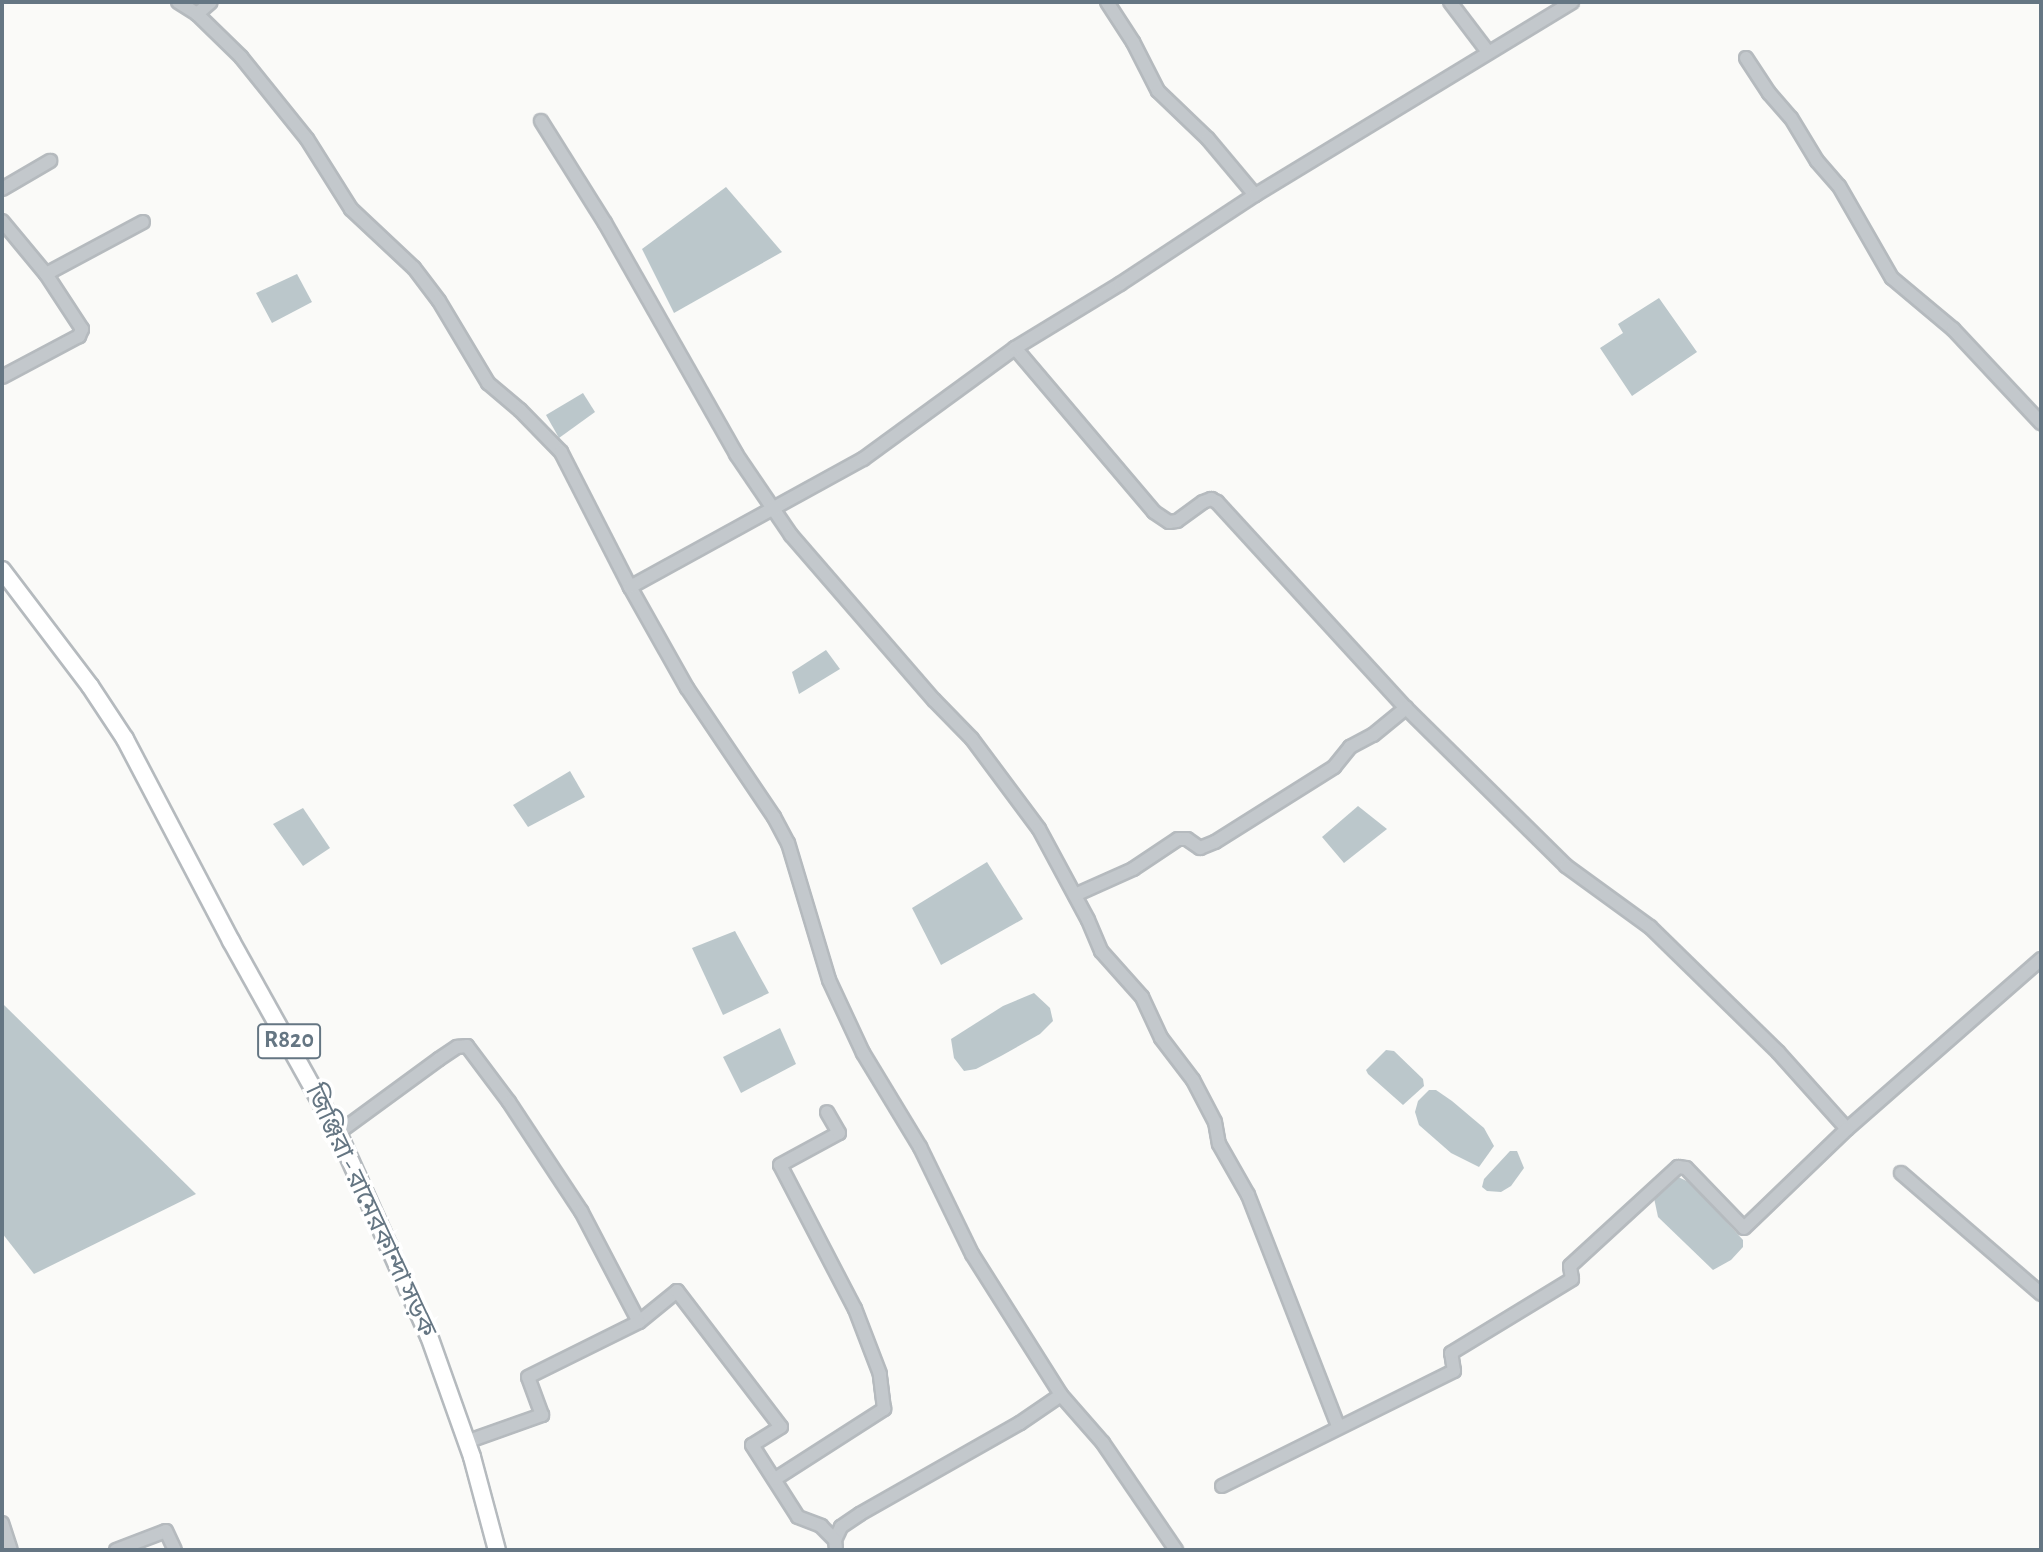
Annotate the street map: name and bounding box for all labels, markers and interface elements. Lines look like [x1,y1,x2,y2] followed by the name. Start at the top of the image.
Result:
[256,1021,322,1062] road number: R820
[298,1080,442,1342] street label: জিঞ্জিরা - রামেরকান্দা সড়ক

